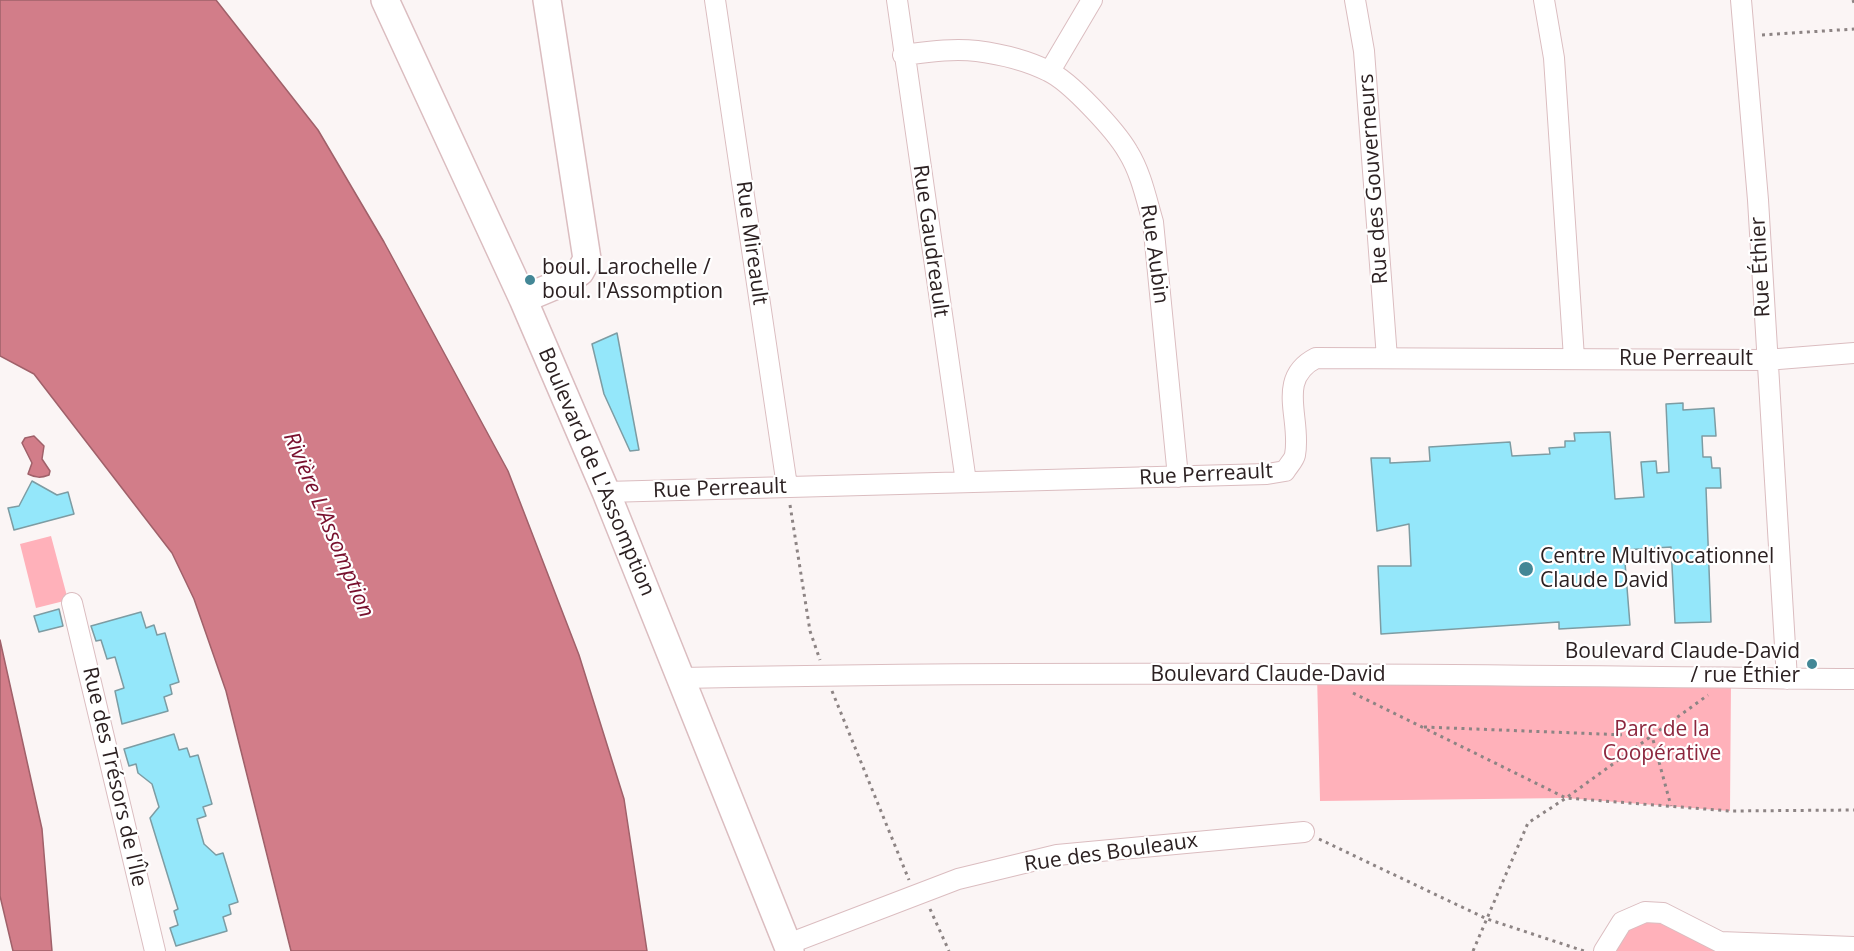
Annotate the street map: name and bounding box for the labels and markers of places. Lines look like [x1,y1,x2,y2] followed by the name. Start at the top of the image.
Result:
[542,255,723,305] place label: boul. Larochelle / boul. l'Assomption
[523,273,537,287] marker: boul. Larochelle / boul. l'Assomption
[1540,544,1774,594] place label: Centre Multivocationnel Claude David
[1517,560,1535,578] marker: Centre Multivocationnel Claude David
[1565,639,1800,689] place label: Boulevard Claude-David / rue Éthier
[1805,657,1819,671] marker: Boulevard Claude-David / rue Éthier

